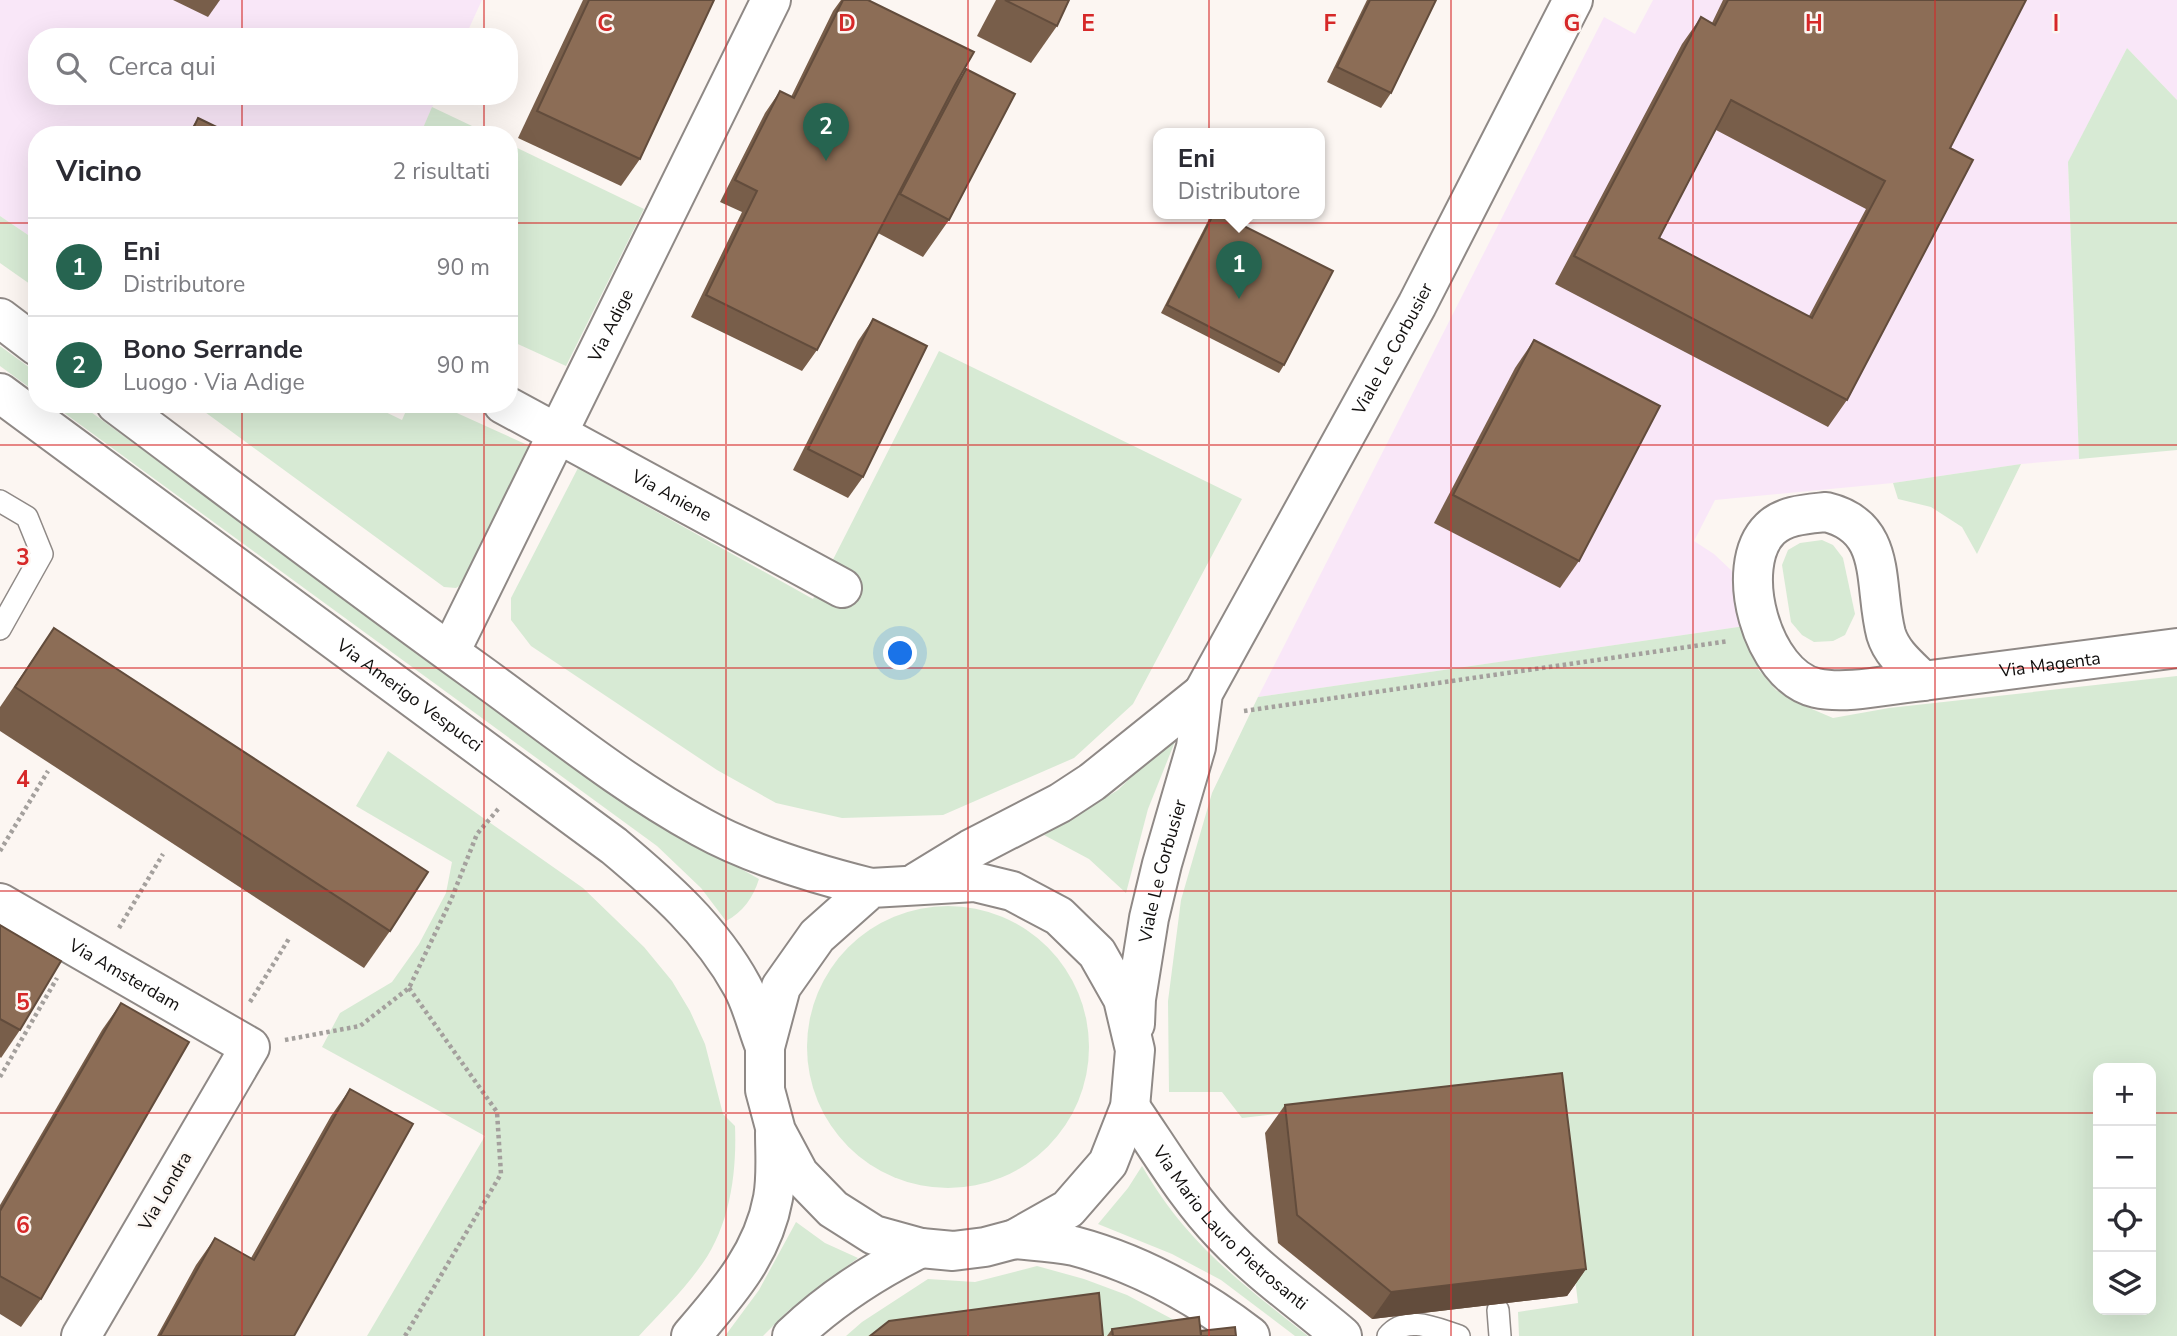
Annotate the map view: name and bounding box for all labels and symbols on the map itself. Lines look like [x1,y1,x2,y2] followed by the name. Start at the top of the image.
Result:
[597,8,613,39] text: C
[838,8,856,39] text: D
[1081,8,1095,39] text: E
[1324,8,1337,39] text: F
[1564,8,1580,39] text: G
[1805,8,1823,39] text: H
[2053,8,2059,39] text: I
[803,103,849,161] pin: 2
[1216,241,1262,299] pin: 1
[1346,278,1439,420] street label: Viale Le Corbusier
[582,285,639,367] street label: Via Adige
[627,464,716,527] street label: Via Aniene
[16,542,30,573] text: 3
[331,633,487,757] street label: Via Amerigo Vespucci
[883,636,917,670] your location
[1997,646,2102,683] street label: Via Magenta
[16,764,30,795] text: 4
[1133,796,1192,945] street label: Viale Le Corbusier
[64,933,185,1017] street label: Via Amsterdam
[16,987,30,1018] text: 5
[1147,1140,1313,1315] street label: Via Mario Lauro Pietrosanti
[132,1147,197,1236] street label: Via Londra
[16,1210,30,1241] text: 6

